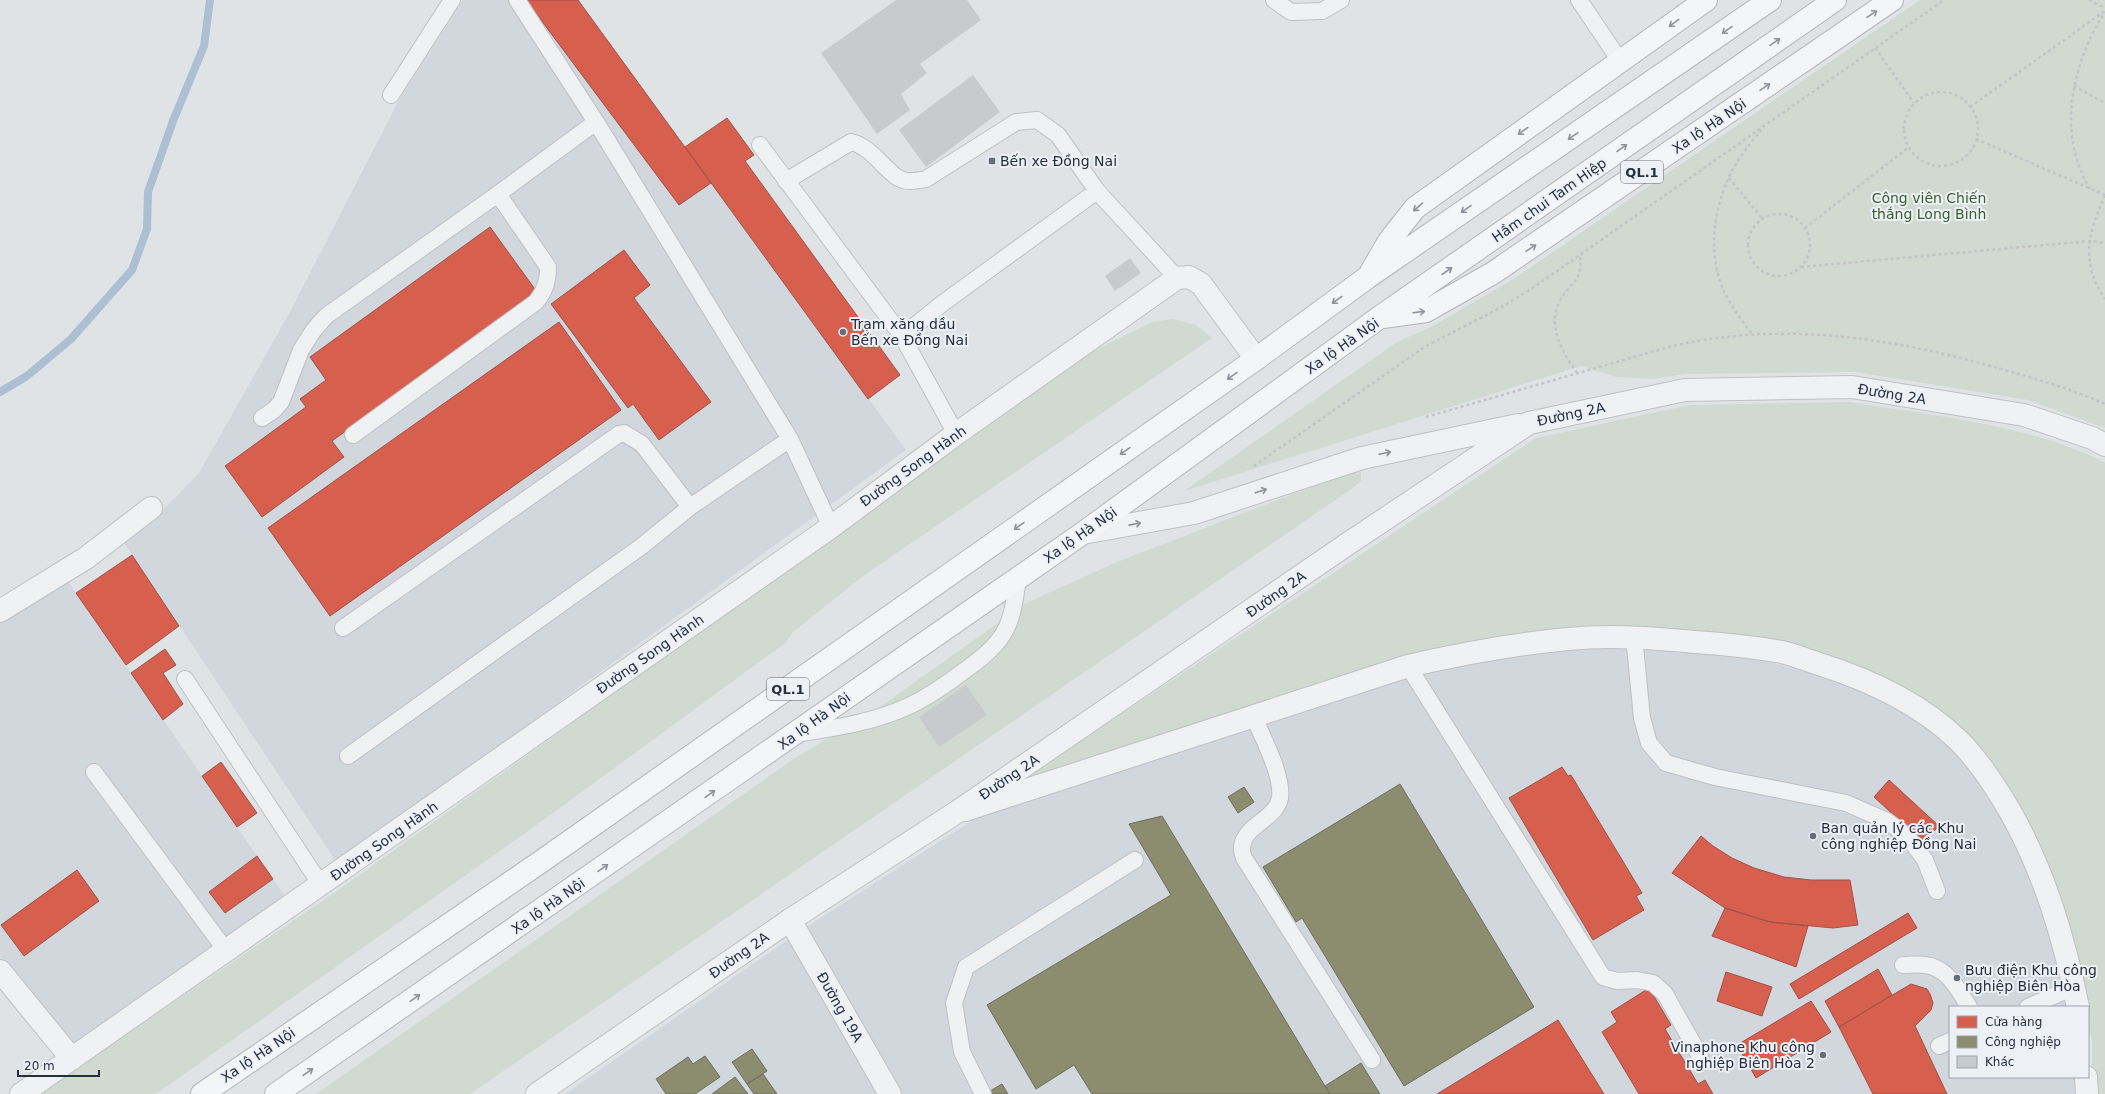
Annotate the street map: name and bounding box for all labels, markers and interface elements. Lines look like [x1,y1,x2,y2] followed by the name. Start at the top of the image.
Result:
[1867,9,1878,18] one-way arrow
[1669,19,1680,27] one-way arrow
[1721,26,1732,34] one-way arrow
[1769,38,1780,46] one-way arrow
[1759,83,1770,91] one-way arrow
[1669,95,1749,157] street label: Xa lộ Hà Nội
[1517,127,1528,135] one-way arrow
[1568,132,1579,140] one-way arrow
[1616,144,1627,153] one-way arrow
[1000,153,1117,169] place label: Bến xe Đồng Nai
[1489,154,1609,245] street label: Hầm chui Tam Hiệp
[987,156,997,166] marker: Bến xe Đồng Nai
[1621,161,1663,183] road number: QL.1
[1872,190,1986,222] park label: Công viên Chiến thắng Long Bình
[1412,203,1423,212] one-way arrow
[1461,205,1472,213] one-way arrow
[1525,243,1537,251] one-way arrow
[1441,267,1452,275] one-way arrow
[1332,296,1343,304] one-way arrow
[1412,308,1425,316] one-way arrow
[1302,315,1382,377] street label: Xa lộ Hà Nội
[850,316,968,348] place label: Trạm xăng dầu Bến xe Đồng Nai
[838,327,848,337] marker: Trạm xăng dầu Bến xe Đồng Nai
[1226,372,1237,380] one-way arrow
[1857,381,1928,407] street label: Đường 2A
[1536,399,1607,429] street label: Đường 2A
[857,422,969,510] street label: Đường Song Hành
[1120,447,1131,455] one-way arrow
[1378,448,1391,456] one-way arrow
[1254,487,1267,494] one-way arrow
[1040,504,1120,566] street label: Xa lộ Hà Nội
[1129,519,1142,527] one-way arrow
[1014,522,1025,530] one-way arrow
[1243,567,1309,620] street label: Đường 2A
[593,611,707,697] street label: Đường Song Hành
[767,678,809,700] road number: QL.1
[775,689,853,753] street label: Xa lộ Hà Nội
[976,751,1042,803] street label: Đường 2A
[704,790,715,798] one-way arrow
[327,798,441,884] street label: Đường Song Hành
[1821,820,1977,852] place label: Ban quản lý các Khu công nghiệp Đồng Nai
[1808,831,1818,841] marker: Ban quản lý các Khu công nghiệp Đồng Nai
[597,864,608,872] one-way arrow
[508,875,588,937] street label: Xa lộ Hà Nội
[706,928,772,981] street label: Đường 2A
[1965,962,2097,994] place label: Bưu điện Khu công nghiệp Biên Hòa
[814,969,867,1045] street label: Đường 19A
[1952,973,1962,983] marker: Bưu điện Khu công nghiệp Biên Hòa
[410,994,421,1002] one-way arrow
[1949,1006,2089,1078] legend
[1985,1015,2042,1029] text: Cửa hàng
[218,1024,298,1086] street label: Xa lộ Hà Nội
[1985,1035,2061,1049] text: Công nghiệp
[1671,1039,1815,1071] place label: Vinaphone Khu công nghiệp Biên Hòa 2
[1818,1050,1828,1060] marker: Vinaphone Khu công nghiệp Biên Hòa 2
[18,1052,99,1078] scale bar
[1985,1055,2014,1069] text: Khác
[24,1059,55,1073] text: 20 m
[303,1068,314,1076] one-way arrow

